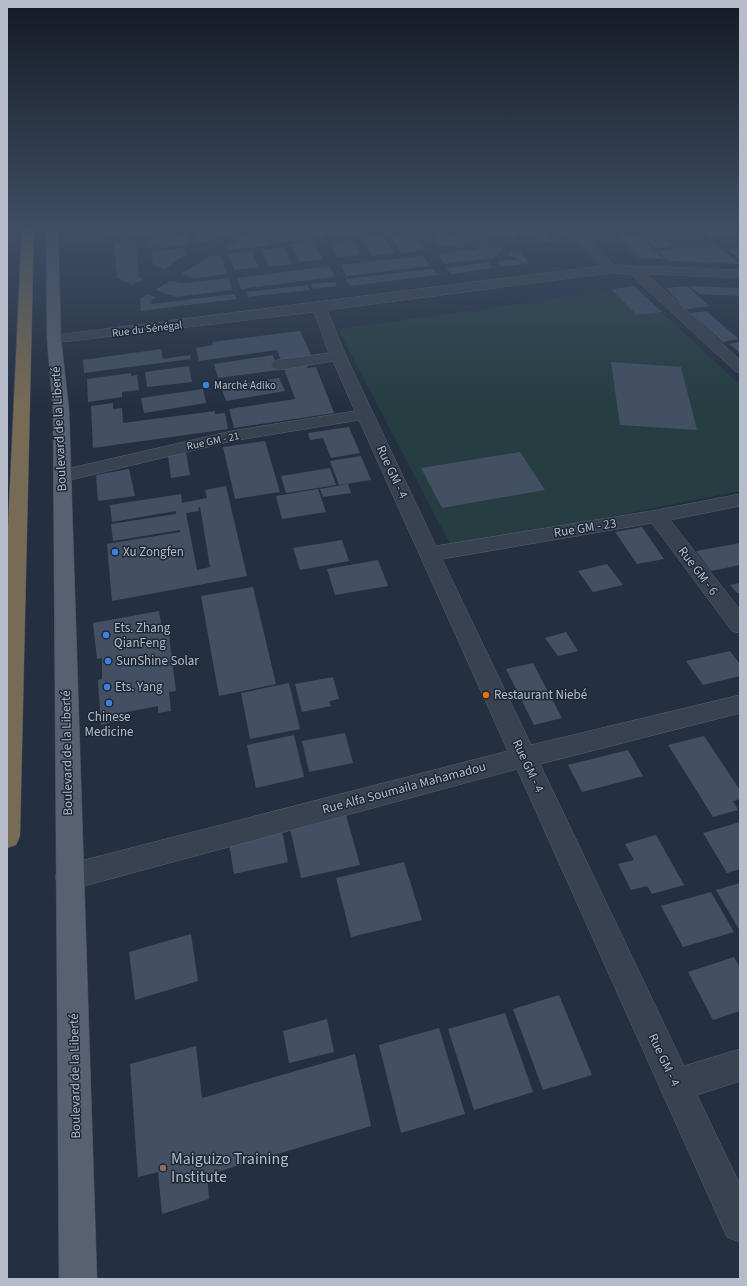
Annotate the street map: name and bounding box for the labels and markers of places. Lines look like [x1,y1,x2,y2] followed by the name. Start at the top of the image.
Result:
[214,378,276,393] place label: Marché Adiko
[201,380,211,390] marker: Marché Adiko
[123,543,184,561] place label: Xu Zongfen
[110,547,120,557] marker: Xu Zongfen
[114,619,171,652] place label: Ets. Zhang QianFeng
[101,630,111,640] marker: Ets. Zhang QianFeng
[116,652,199,670] place label: SunShine Solar
[103,656,113,666] marker: SunShine Solar
[115,678,163,696] place label: Ets. Yang
[102,682,112,692] marker: Ets. Yang
[494,686,587,704] place label: Restaurant Niebé
[481,690,491,700] marker: Restaurant Niebé
[104,698,114,708] marker: Chinese Medicine
[85,708,134,741] place label: Chinese Medicine
[171,1148,288,1188] place label: Maiguizo Training Institute
[158,1163,168,1173] marker: Maiguizo Training Institute

